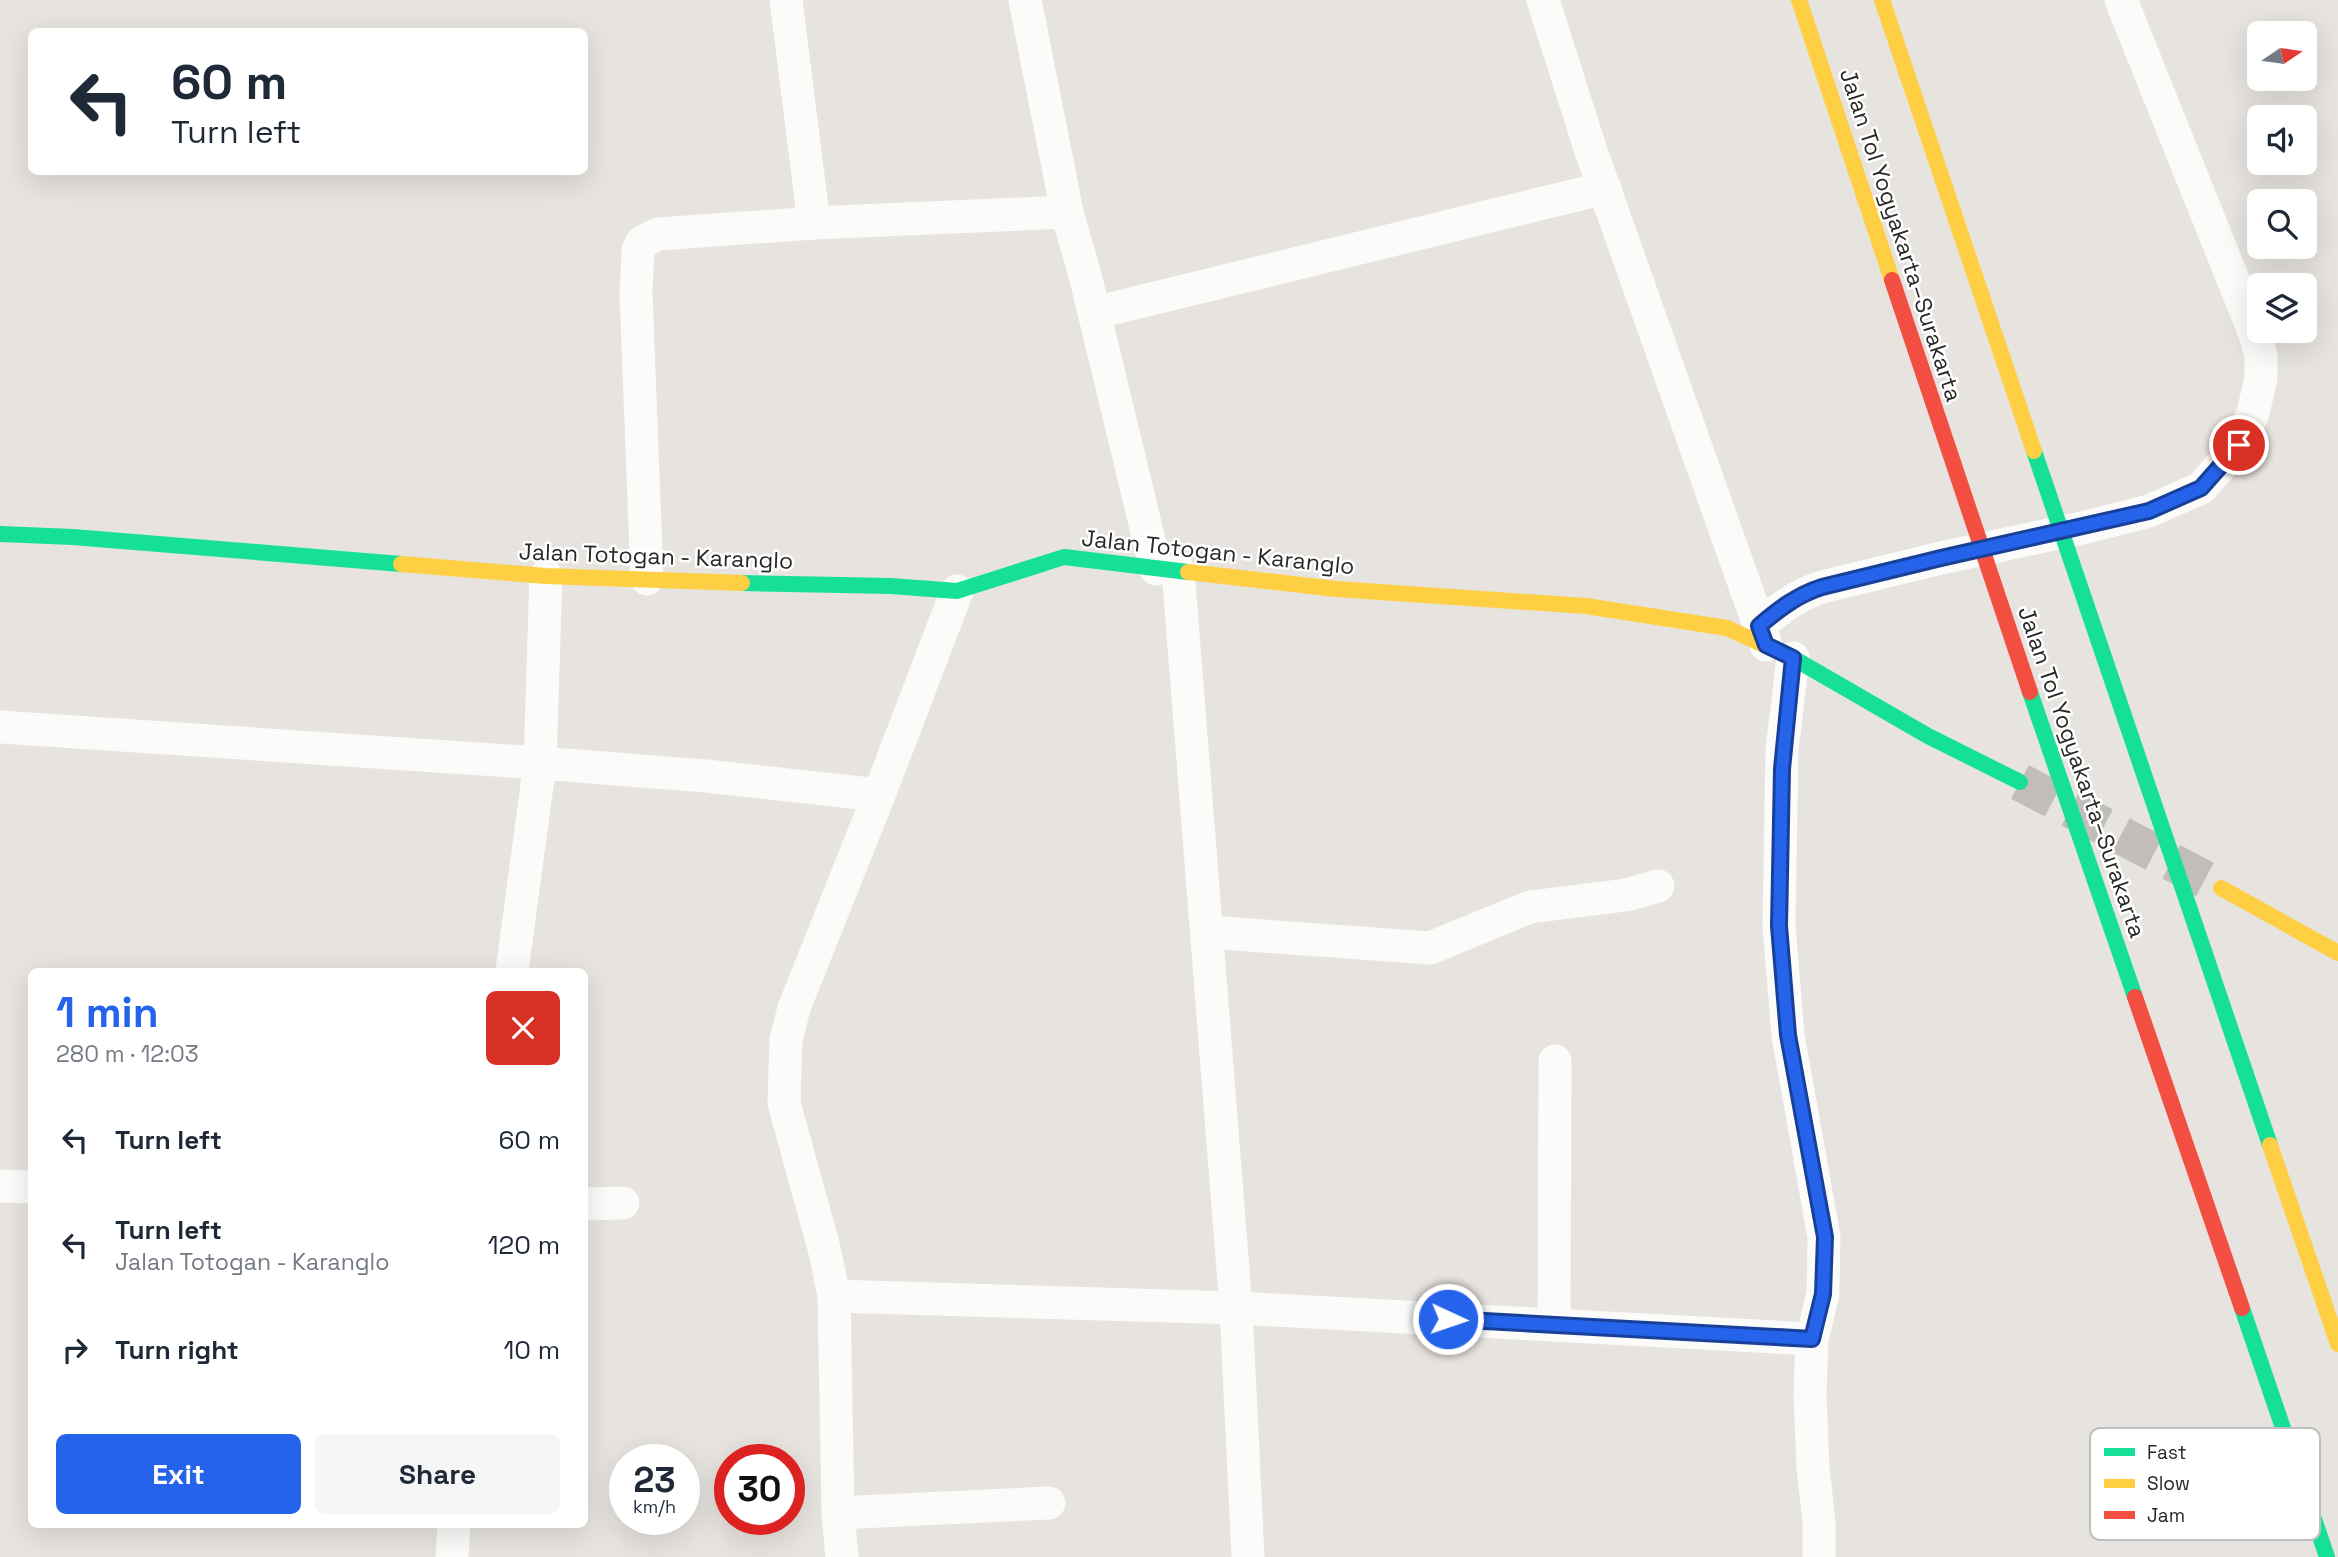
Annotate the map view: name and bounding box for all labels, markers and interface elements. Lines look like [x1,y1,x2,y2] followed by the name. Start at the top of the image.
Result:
[2247,21,2317,91] north arrow
[2247,21,2317,343] map controls
[171,51,287,113] text: 60 m
[56,56,147,147] icon: left
[1833,65,1969,405] street label: Jalan Tol Yogyakarta–Surakarta
[2247,105,2317,175] button: sound
[171,112,301,152] text: Turn left
[2247,189,2317,259] button: search
[2247,273,2317,343] button: layers
[2209,415,2269,475] pin
[2220,426,2258,464] icon: arrive
[1080,523,1356,581] street label: Jalan Totogan - Karanglo
[518,536,794,576] street label: Jalan Totogan - Karanglo
[2011,602,2153,942] street label: Jalan Tol Yogyakarta–Surakarta
[56,986,159,1039] text: 1 min
[486,991,560,1065] button: close
[56,1039,199,1069] text: 280 m · 12:03
[56,1121,94,1159] icon: left
[115,1123,222,1157] text: Turn left
[498,1123,560,1157] text: 60 m
[115,1213,222,1247] text: Turn left
[56,1226,94,1264] icon: left
[488,1228,560,1262] text: 120 m
[115,1247,389,1277] text: Jalan Totogan - Karanglo
[1411,1282,1485,1356] position arrow
[56,1331,94,1369] icon: right
[115,1333,239,1367] text: Turn right
[503,1333,560,1367] text: 10 m
[2090,1428,2320,1540] legend
[56,1434,301,1514] button: Exit
[315,1434,560,1514] button: Share
[2147,1440,2187,1465] text: Fast
[714,1444,805,1535] speed limit sign: 30
[633,1458,676,1502] text: 23
[2147,1471,2190,1496] text: Slow
[633,1495,676,1518] text: km/h
[2147,1503,2185,1528] text: Jam

